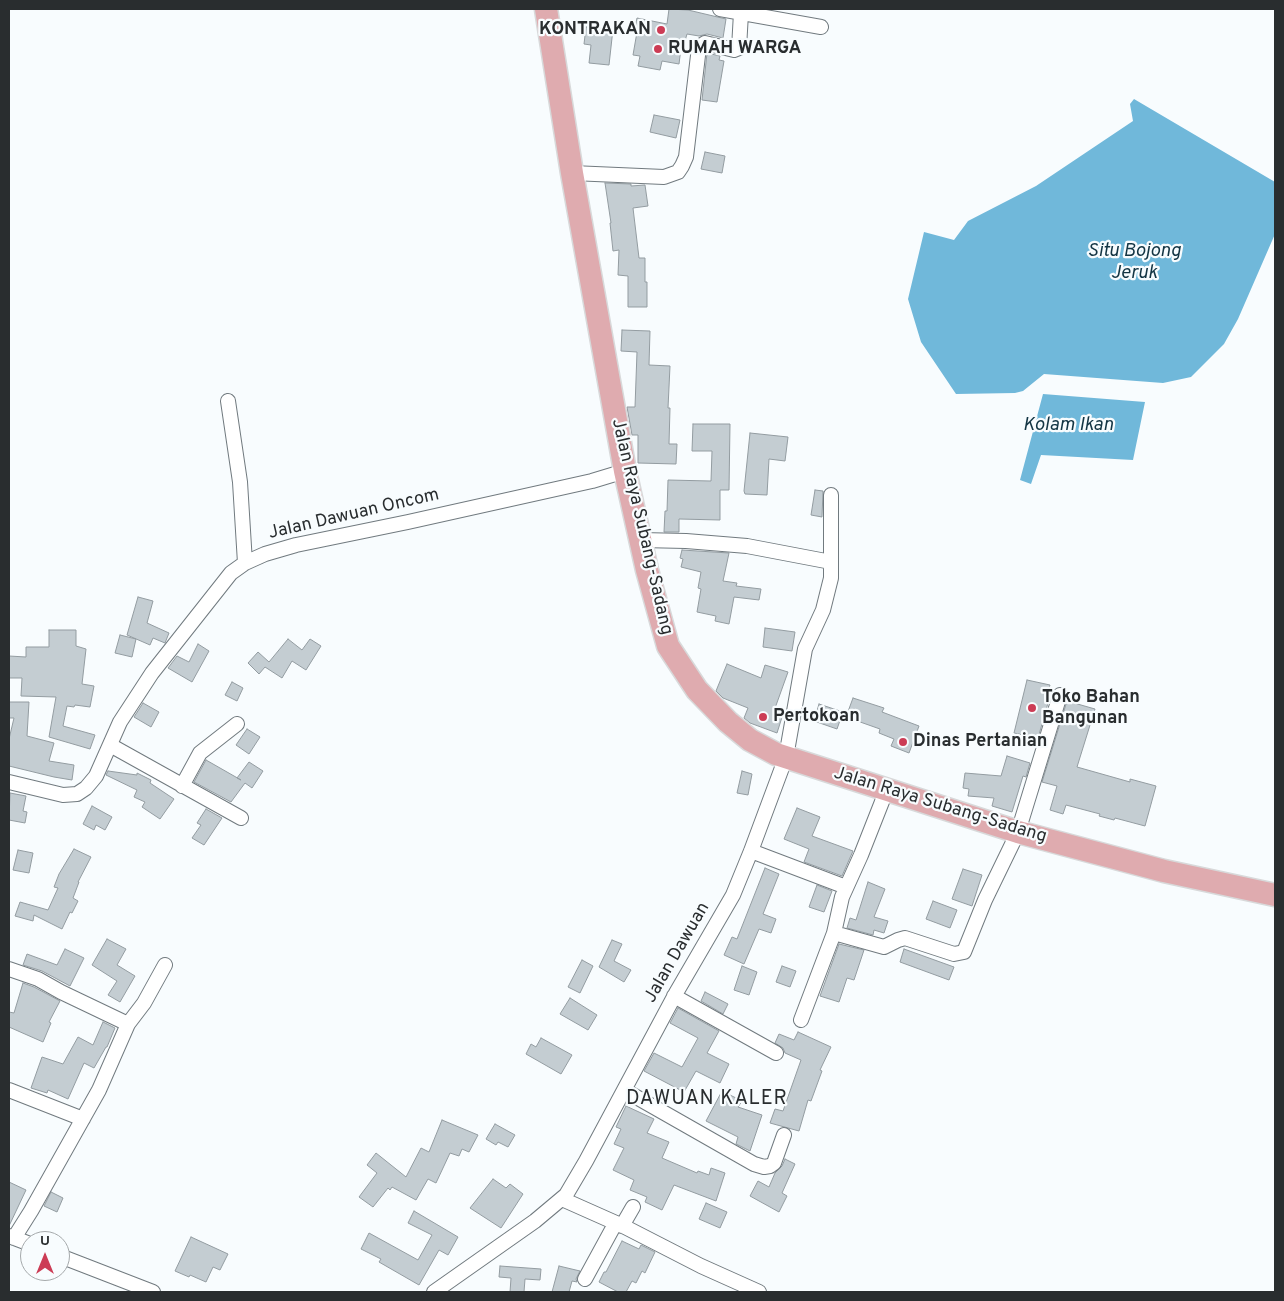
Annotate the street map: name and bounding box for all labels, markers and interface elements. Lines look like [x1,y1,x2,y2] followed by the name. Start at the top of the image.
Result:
[539,19,651,41] place label: KONTRAKAN
[655,24,667,36] marker: KONTRAKAN
[668,38,801,60] place label: RUMAH WARGA
[652,43,664,55] marker: RUMAH WARGA
[1087,241,1181,285] water label: Situ Bojong Jeruk
[1023,415,1113,437] water label: Kolam Ikan
[606,417,676,637] street label: Jalan Raya Subang-Sadang
[267,485,441,545] street label: Jalan Dawuan Oncom
[1042,687,1140,730] place label: Toko Bahan Bangunan
[1026,702,1038,714] marker: Toko Bahan Bangunan
[773,706,860,728] place label: Pertokoan
[757,711,769,723] marker: Pertokoan
[913,731,1048,753] place label: Dinas Pertanian
[897,736,909,748] marker: Dinas Pertanian
[831,763,1049,849] street label: Jalan Raya Subang-Sadang
[641,899,715,1007] street label: Jalan Dawuan
[625,1088,789,1112] district label: DAWUAN KALER
[20,1231,70,1281] north arrow
[40,1233,50,1250] text: U

